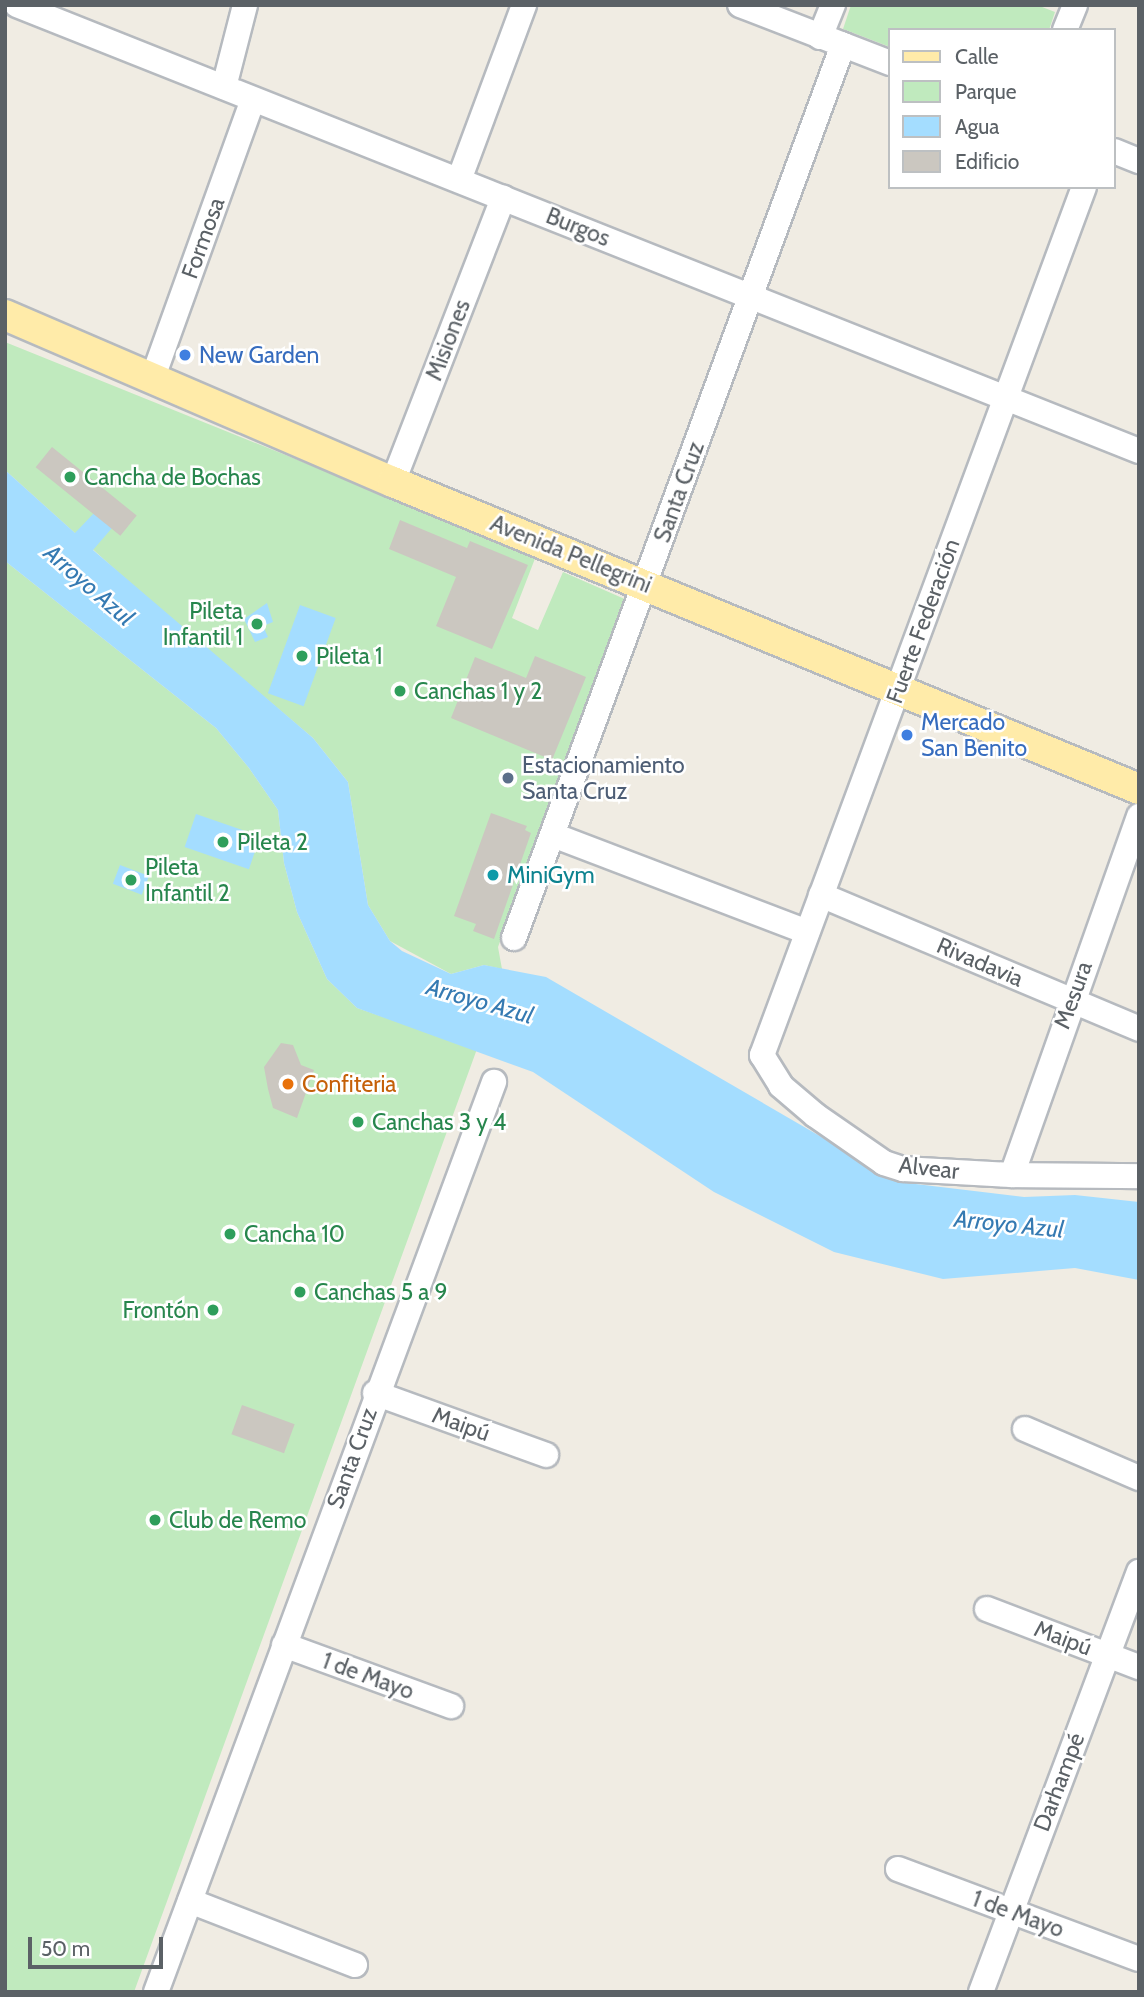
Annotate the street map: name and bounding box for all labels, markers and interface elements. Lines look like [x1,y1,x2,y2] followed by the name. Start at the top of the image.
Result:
[888,28,1116,189] legend
[955,44,999,69] text: Calle
[955,79,1017,104] text: Parque
[955,114,999,139] text: Agua
[955,149,1019,174] text: Edificio
[176,194,230,282] street label: Formosa
[542,202,614,252] street label: Burgos
[420,296,476,384] street label: Misiones
[199,341,319,369] place label: New Garden
[177,347,193,363] marker: New Garden
[648,438,710,546] street label: Santa Cruz
[84,463,261,491] place label: Cancha de Bochas
[62,469,78,485] marker: Cancha de Bochas
[486,509,656,599] street label: Avenida Pellegrini
[880,535,966,707] street label: Fuerte Federación
[38,538,140,632] water label: Arroyo Azul
[163,597,243,651] place label: Pileta Infantil 1
[249,616,265,632] marker: Pileta Infantil 1
[316,642,382,670] place label: Pileta 1
[294,648,310,664] marker: Pileta 1
[414,677,542,705] place label: Canchas 1 y 2
[392,683,408,699] marker: Canchas 1 y 2
[921,708,1027,762] place label: Mercado San Benito
[899,727,915,743] marker: Mercado San Benito
[522,751,685,805] place label: Estacionamiento Santa Cruz
[500,770,516,786] marker: Estacionamiento Santa Cruz
[237,828,308,856] place label: Pileta 2
[215,834,231,850] marker: Pileta 2
[145,853,230,907] place label: Pileta Infantil 2
[507,861,595,889] place label: MiniGym
[485,867,501,883] marker: MiniGym
[123,872,139,888] marker: Pileta Infantil 2
[933,931,1027,993] street label: Rivadavia
[1048,957,1098,1033] street label: Mesura
[423,972,537,1030] water label: Arroyo Azul
[302,1070,396,1098] place label: Confiteria
[280,1076,296,1092] marker: Confiteria
[372,1108,506,1136] place label: Canchas 3 y 4
[350,1114,366,1130] marker: Canchas 3 y 4
[897,1151,961,1185] street label: Alvear
[953,1204,1065,1244] water label: Arroyo Azul
[244,1220,345,1248] place label: Cancha 10
[222,1226,238,1242] marker: Cancha 10
[314,1278,448,1306] place label: Canchas 5 a 9
[292,1284,308,1300] marker: Canchas 5 a 9
[123,1296,199,1324] place label: Frontón
[205,1302,221,1318] marker: Frontón
[428,1401,494,1447] street label: Maipú
[321,1404,383,1512] street label: Santa Cruz
[169,1506,306,1534] place label: Club de Remo
[147,1512,163,1528] marker: Club de Remo
[1030,1614,1096,1662] street label: Maipú
[318,1647,418,1705] street label: 1 de Mayo
[1028,1729,1090,1835] street label: Darhampé
[968,1885,1068,1943] street label: 1 de Mayo
[32,1924,166,1968] scale bar
[41,1936,90,1961] text: 50 m

